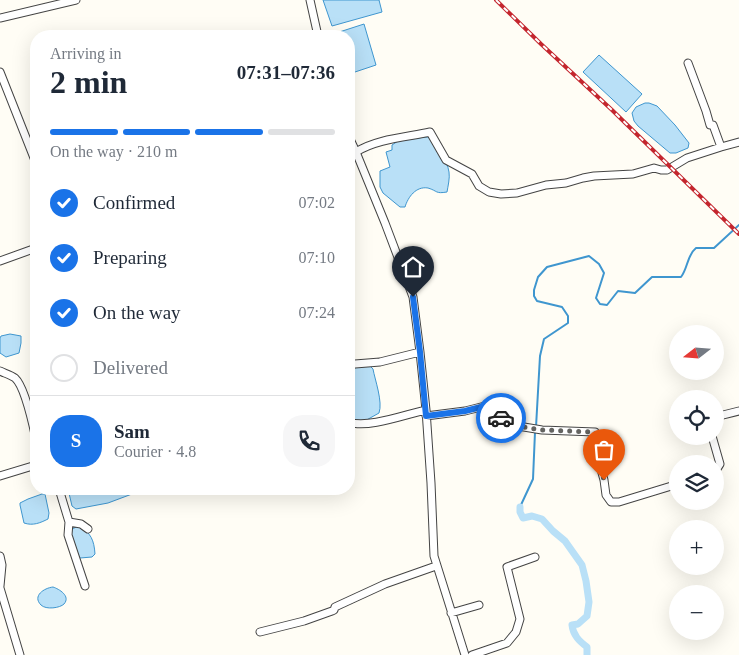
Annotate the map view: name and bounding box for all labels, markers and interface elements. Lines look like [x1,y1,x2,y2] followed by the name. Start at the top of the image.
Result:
[50,45,122,62] text: Arriving in
[237,62,335,83] text: 07:31–07:36
[50,64,127,100] text: 2 min
[50,143,178,160] text: On the way · 210 m
[50,189,78,217] icon: check
[93,192,175,213] text: Confirmed
[299,194,335,211] text: 07:02
[50,244,78,272] icon: check
[392,246,434,297] pin
[93,247,167,268] text: Preparing
[299,249,335,266] text: 07:10
[399,253,427,281] icon: home
[50,299,78,327] icon: check
[93,302,181,323] text: On the way
[299,304,335,321] text: 07:24
[669,325,724,380] north arrow
[669,325,724,640] map controls
[93,357,168,378] text: Delivered
[669,390,724,445] button: locate
[476,393,526,443] courier
[487,404,515,432] icon: car
[283,415,335,467] button: phone
[114,421,150,442] text: Sam
[583,429,625,480] pin
[71,430,81,451] text: S
[590,436,618,464] icon: bag
[114,443,196,460] text: Courier · 4.8
[669,455,724,510] button: layers
[669,520,724,575] button: +
[669,585,724,640] button: −

